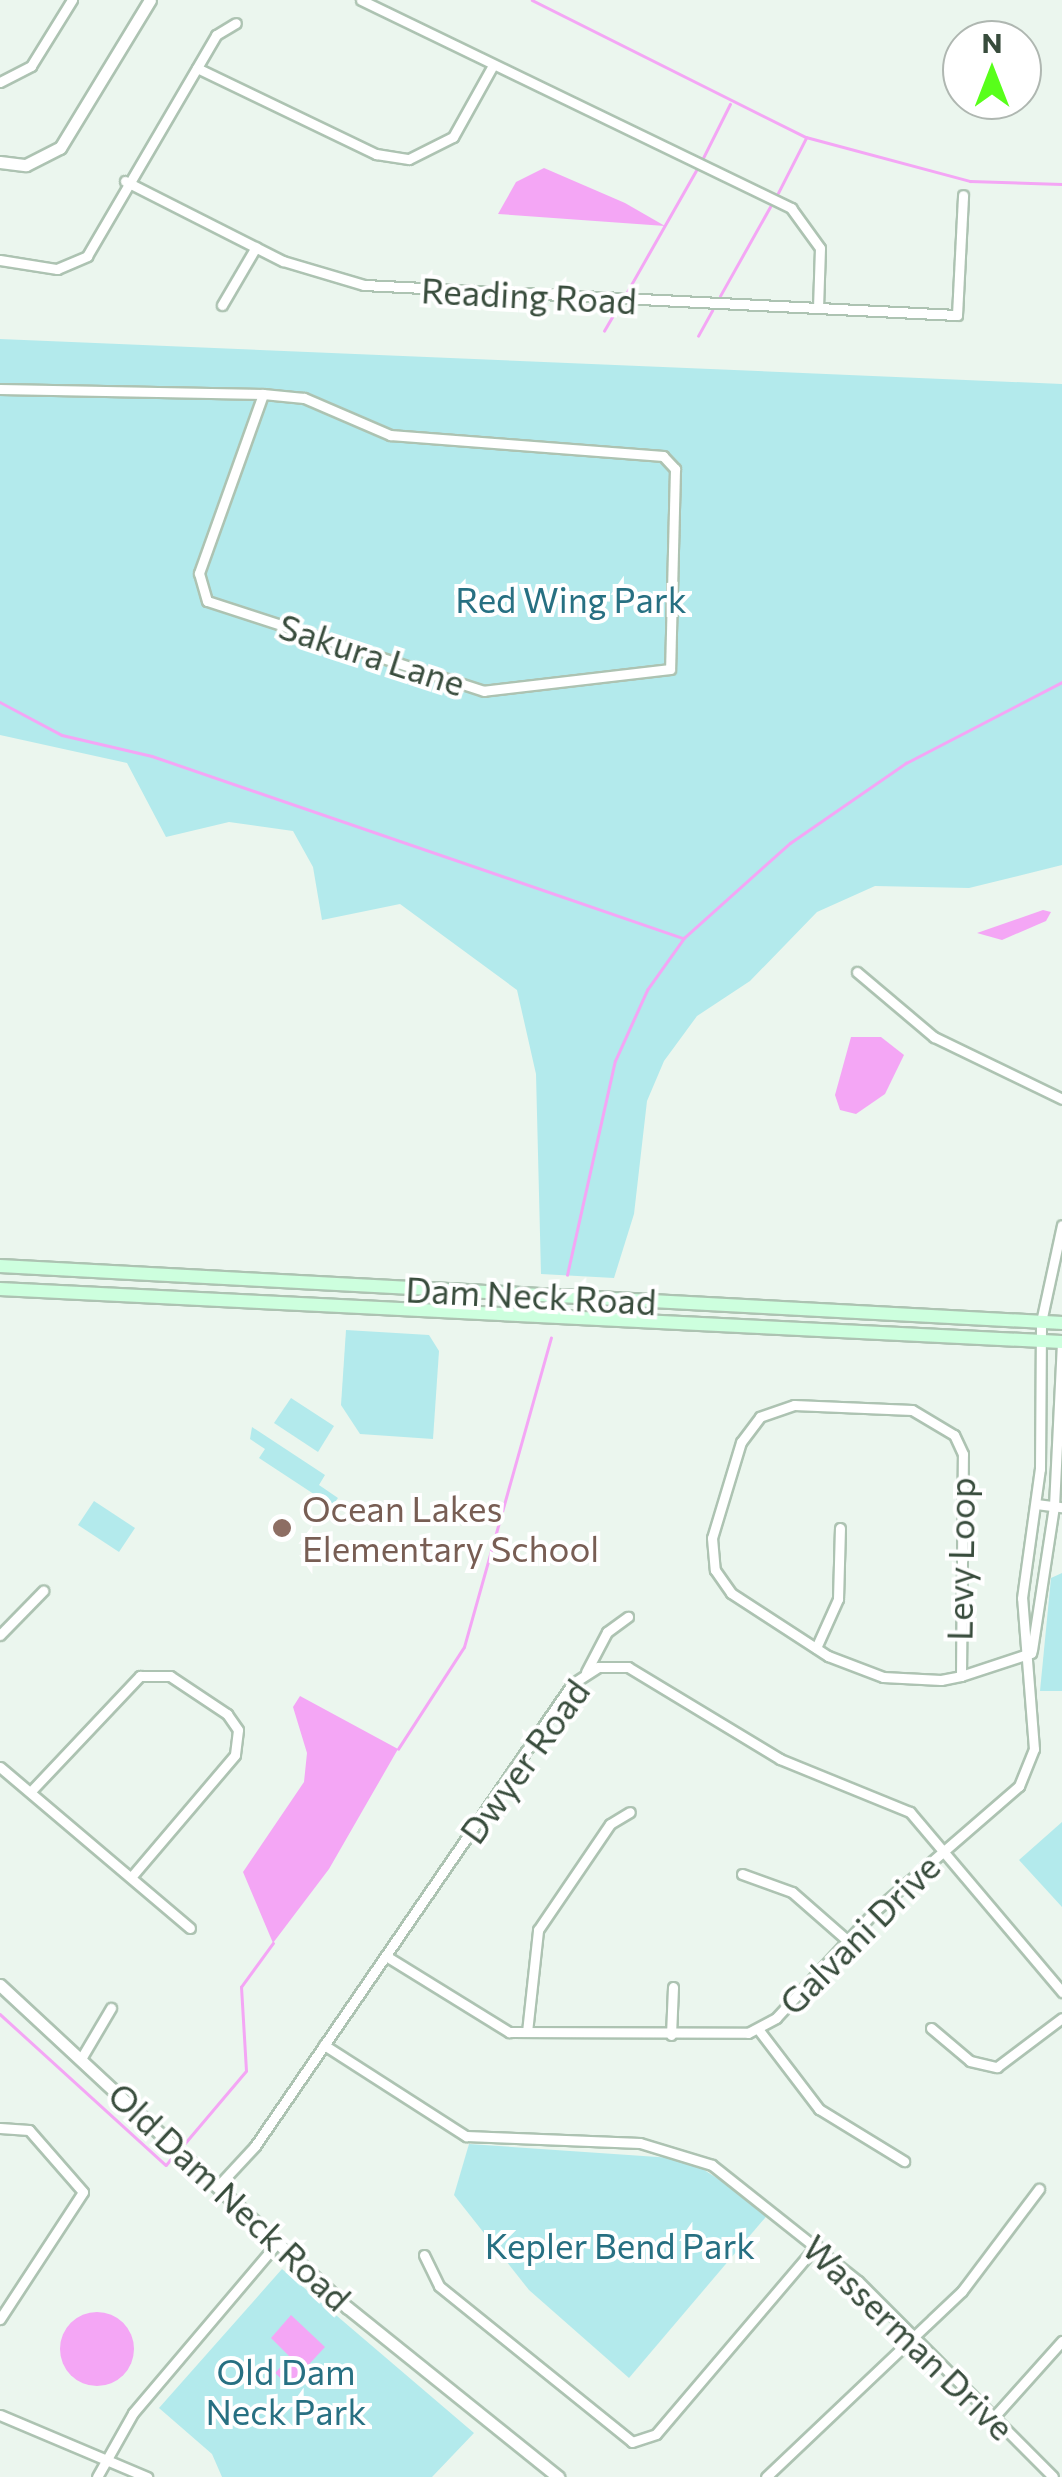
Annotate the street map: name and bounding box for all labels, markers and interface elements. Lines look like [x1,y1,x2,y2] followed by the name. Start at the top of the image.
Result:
[942,20,1042,120] north arrow
[982,25,1003,59] text: N
[420,268,638,322] street label: Reading Road
[455,578,687,620] park label: Red Wing Park
[274,604,470,704] street label: Sakura Lane
[405,1267,657,1323] street label: Dam Neck Road
[938,1477,982,1641] street label: Levy Loop
[302,1487,599,1569] place label: Ocean Lakes Elementary School
[271,1517,293,1539] marker: Ocean Lakes Elementary School
[451,1671,597,1851] street label: Dwyer Road
[770,1845,948,2023] street label: Galvani Drive
[100,2073,360,2319] street label: Old Dam Neck Road
[485,2224,755,2266] park label: Kepler Bend Park
[795,2226,1023,2448] street label: Wasserman Drive
[205,2350,367,2432] park label: Old Dam Neck Park

